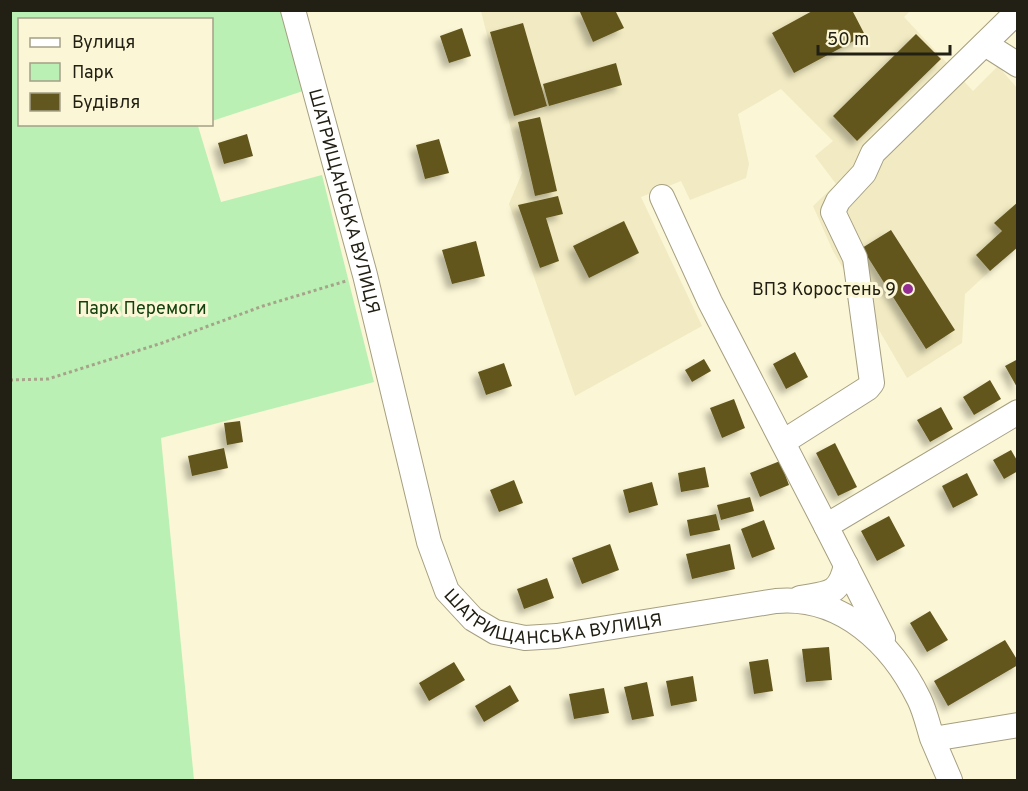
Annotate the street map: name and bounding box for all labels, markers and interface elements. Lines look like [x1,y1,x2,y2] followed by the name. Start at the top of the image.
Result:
[18,18,213,126] legend
[818,18,950,56] scale bar
[827,29,869,52] text: 50 m
[72,32,135,55] text: Вулиця
[72,62,114,85] text: Парк
[302,86,384,316] street label: ШАТРИЩАНСЬКА ВУЛИЦЯ
[72,92,140,115] text: Будівля
[752,279,896,302] place label: ВПЗ Коростень 9
[901,282,915,296] marker: ВПЗ Коростень 9
[77,298,207,321] park label: Парк Перемоги
[438,585,664,651] street label: ШАТРИЩАНСЬКА ВУЛИЦЯ

